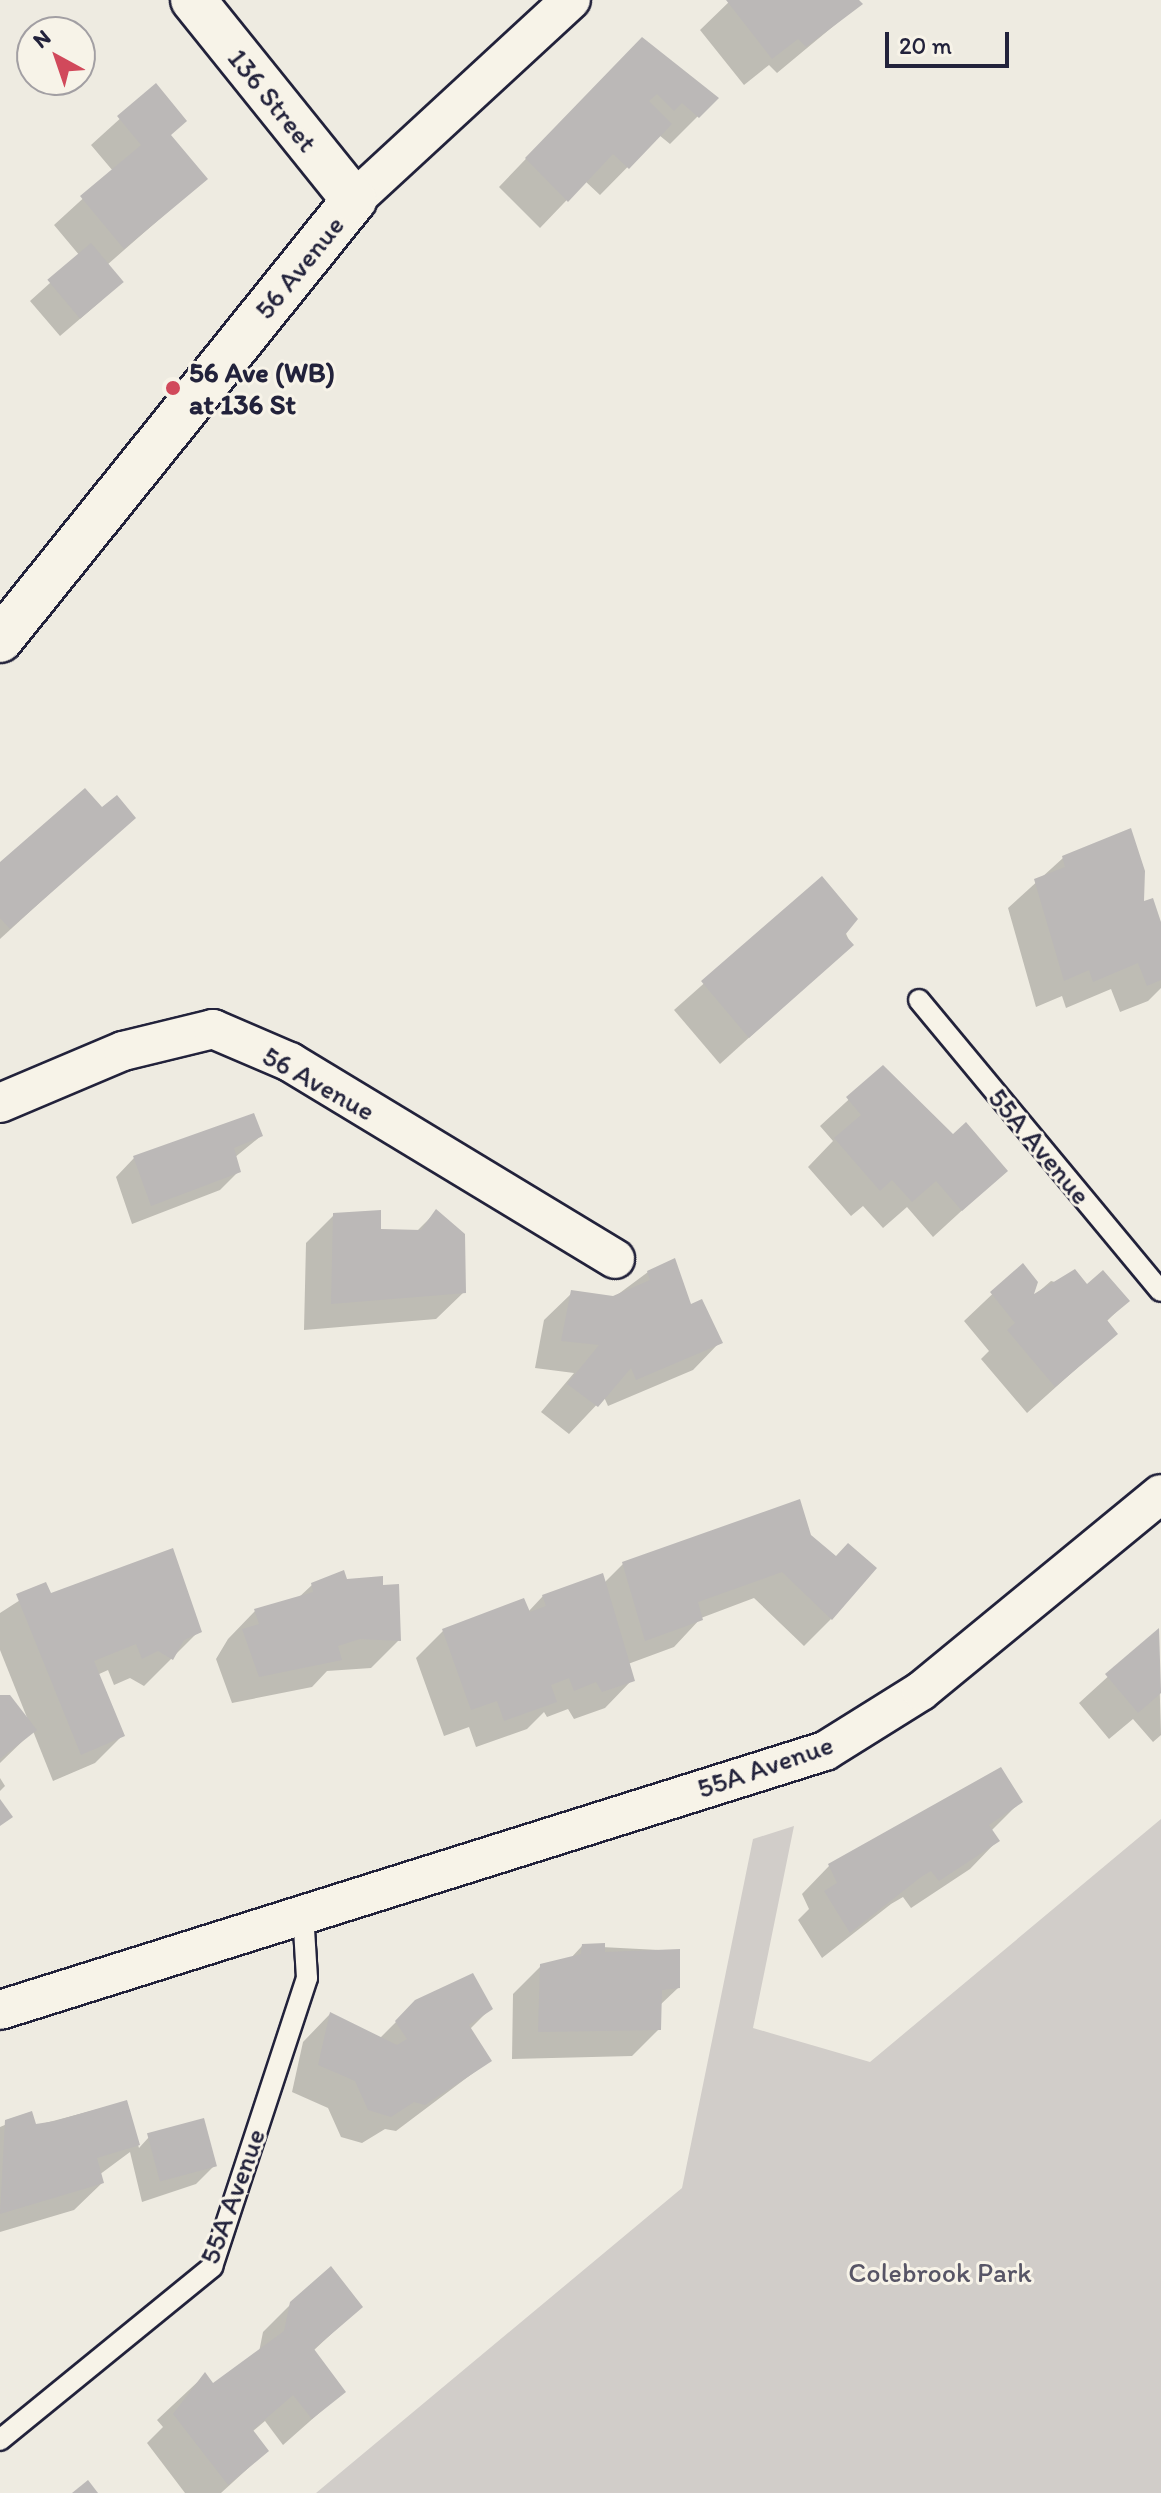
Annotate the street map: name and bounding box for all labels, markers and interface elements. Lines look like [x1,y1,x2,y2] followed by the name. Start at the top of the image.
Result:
[16,16,96,96] north arrow
[889,16,1013,66] scale bar
[27,24,56,54] text: N
[899,31,952,60] text: 20 m
[221,41,325,159] street label: 136 Street
[247,208,351,326] street label: 56 Avenue
[189,355,335,421] place label: 56 Ave (WB) at 136 St
[164,379,182,397] marker: 56 Ave (WB) at 136 St
[257,1038,381,1128] street label: 56 Avenue
[982,1081,1098,1211] street label: 55A Avenue
[693,1727,837,1805] street label: 55A Avenue
[192,2124,272,2268] street label: 55A Avenue
[848,2255,1032,2289] park label: Colebrook Park

